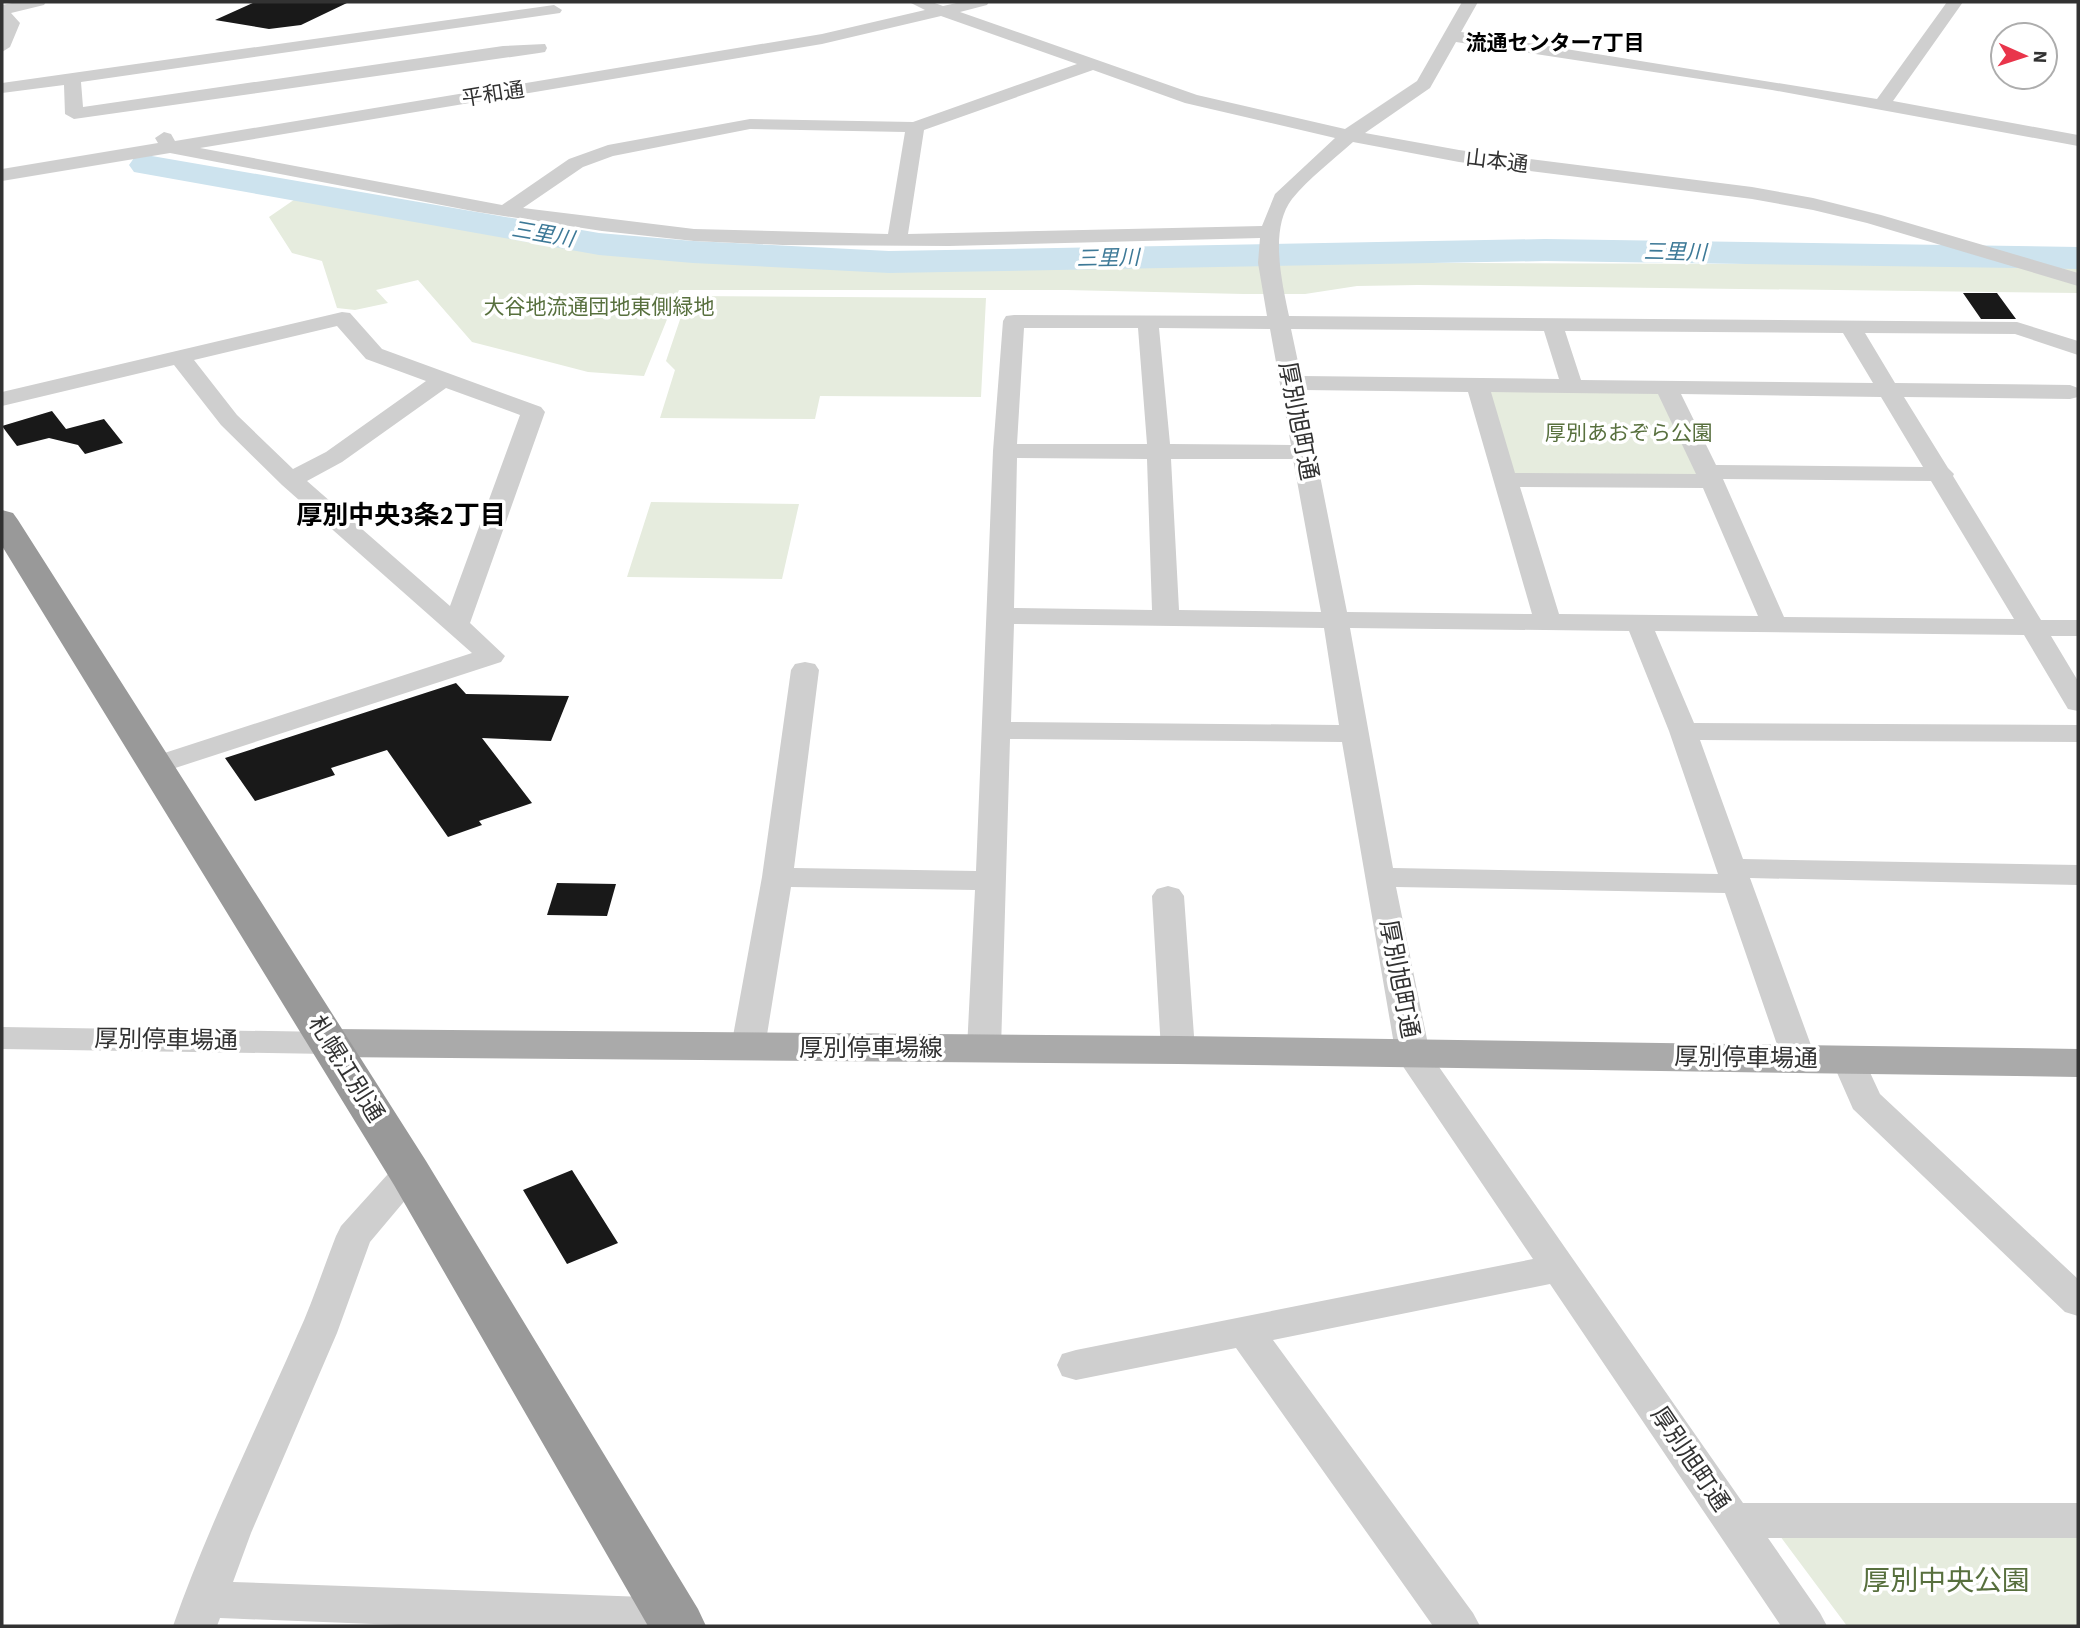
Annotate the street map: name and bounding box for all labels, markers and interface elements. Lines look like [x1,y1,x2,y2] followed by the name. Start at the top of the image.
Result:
[1989,21,2059,91] north arrow
[1465,28,1645,58] district label: 流通センター7丁目
[2026,50,2053,64] text: N
[460,74,526,114] street label: 平和通
[1464,142,1530,180] street label: 山本通
[509,214,579,255] water label: 三里川
[1643,236,1709,268] water label: 三里川
[1076,242,1142,274] water label: 三里川
[484,292,715,322] park label: 大谷地流通団地東側緑地
[1269,359,1327,483] street label: 厚別旭町通
[1545,418,1713,448] park label: 厚別あおぞら公園
[296,497,506,534] district label: 厚別中央3条2丁目
[1370,917,1428,1041] street label: 厚別旭町通
[299,1009,393,1129] street label: 札幌江別通
[94,1021,238,1059] street label: 厚別停車場通
[799,1031,943,1066] street label: 厚別停車場線
[1674,1039,1818,1077] street label: 厚別停車場通
[1642,1399,1738,1519] street label: 厚別旭町通
[1862,1561,2030,1601] park label: 厚別中央公園

